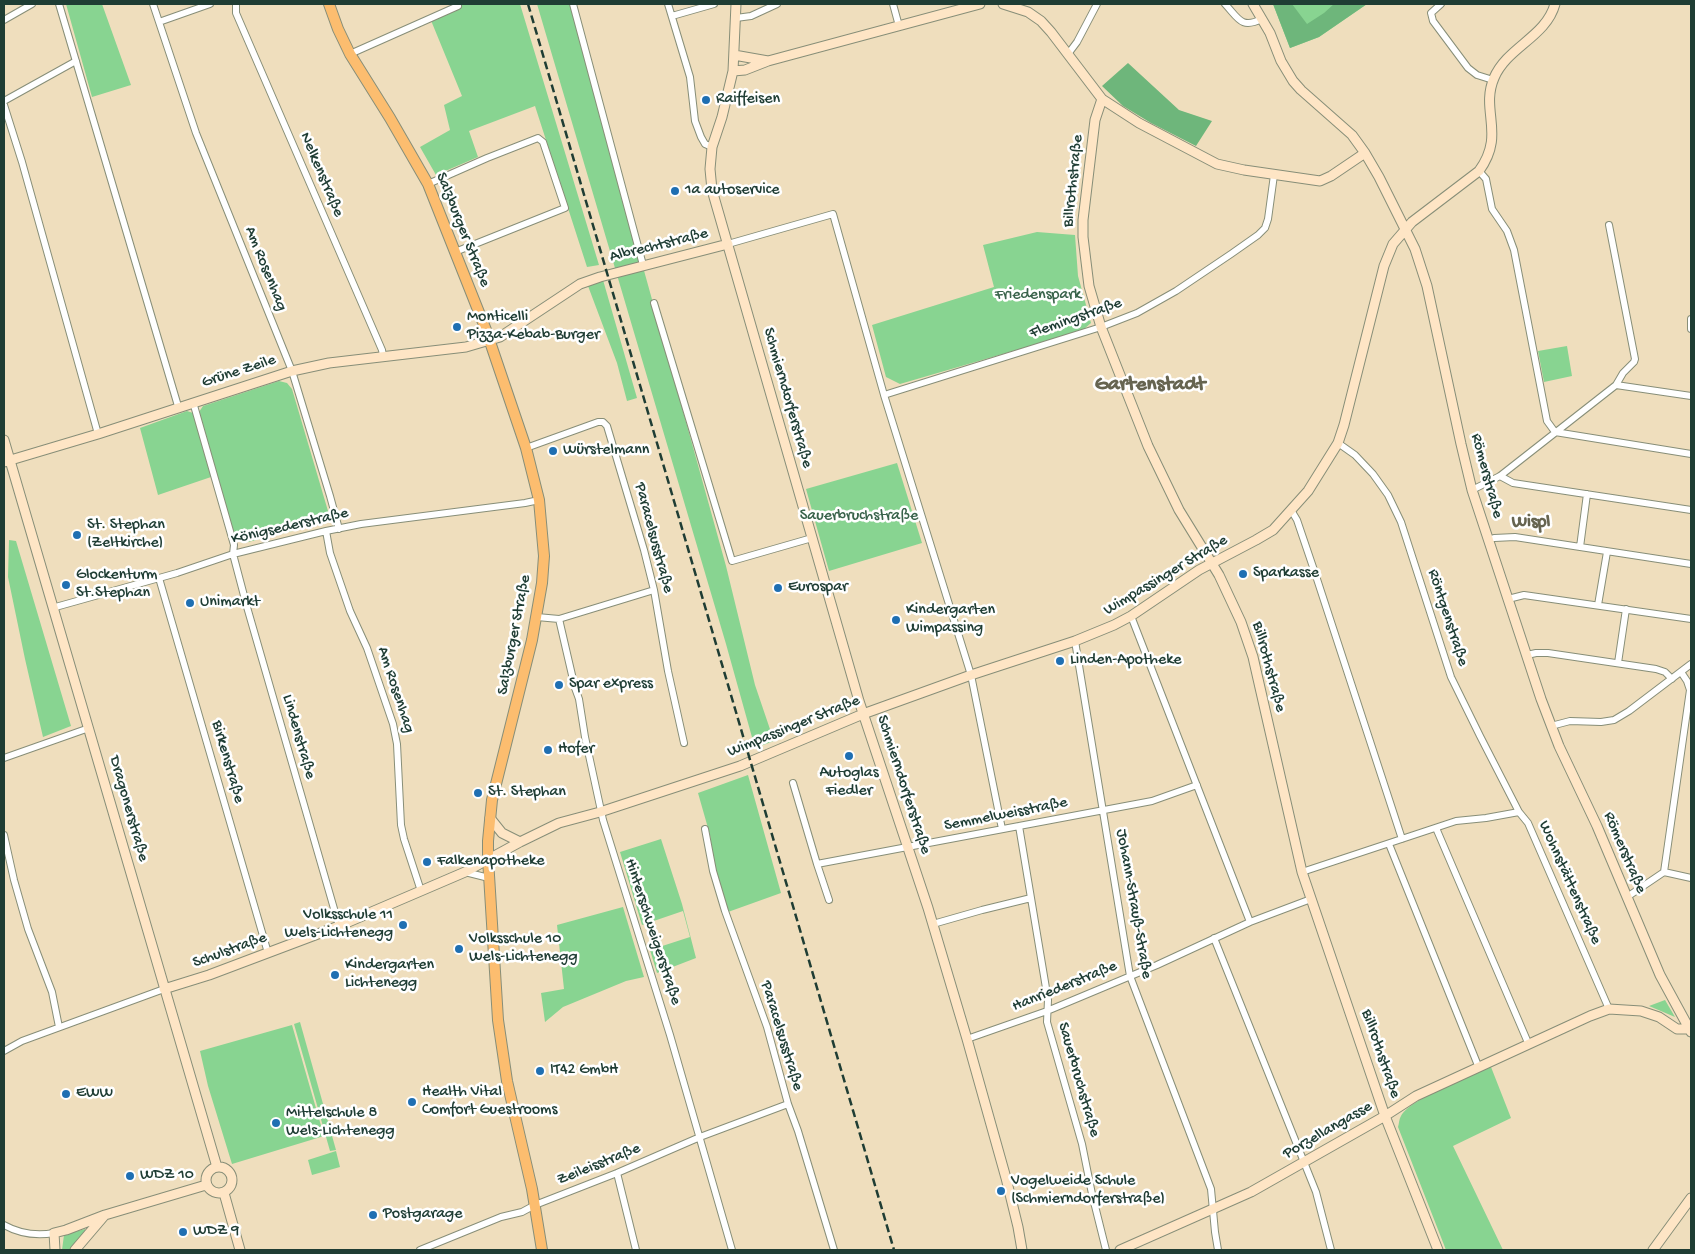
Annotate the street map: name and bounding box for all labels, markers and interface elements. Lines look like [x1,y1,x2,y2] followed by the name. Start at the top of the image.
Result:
[716,90,780,110] place label: Raiffeisen
[700,94,712,106] marker: Raiffeisen
[295,130,347,220] street label: Nelkenstraße
[1060,134,1088,228] street label: Billrothstraße
[430,170,494,290] street label: Salzburger Straße
[685,181,779,201] place label: 1a autoservice
[669,185,681,197] marker: 1a autoservice
[239,224,291,314] street label: Am Rosenhag
[608,224,710,268] street label: Albrechtstraße
[995,286,1081,306] park label: Friedenspark
[1027,294,1125,344] street label: Flemingstraße
[467,308,600,346] place label: Monticelli Pizza-Kebab-Burger
[451,321,463,333] marker: Monticelli Pizza-Kebab-Burger
[758,326,816,470] street label: Schmierndorferstraße
[200,351,278,393] street label: Grüne Zeile
[1095,373,1205,399] district label: Gartenstadt
[1465,432,1507,520] street label: Römerstraße
[563,441,649,461] place label: Würstelmann
[547,445,559,457] marker: Würstelmann
[629,481,677,595] street label: Paracelsusstraße
[230,504,350,550] street label: Königsederstraße
[800,507,918,527] park label: Sauerbruchstraße
[1512,512,1550,534] district label: Wispl
[87,516,165,554] place label: St. Stephan (Zeltkirche)
[71,529,83,541] marker: St. Stephan (Zeltkirche)
[1100,531,1232,621] street label: Wimpassinger Straße
[1253,564,1319,584] place label: Sparkasse
[76,566,157,604] place label: Glockenturm St.Stephan
[1422,567,1472,669] street label: Röntgenstraße
[1237,568,1249,580] marker: Sparkasse
[494,573,536,697] street label: Salzburger Straße
[788,578,848,598] place label: Eurospar
[60,579,72,591] marker: Glockenturm St.Stephan
[772,582,784,594] marker: Eurospar
[200,593,260,613] place label: Unimarkt
[184,597,196,609] marker: Unimarkt
[906,601,995,639] place label: Kindergarten Wimpassing
[890,614,902,626] marker: Kindergarten Wimpassing
[1247,620,1289,714] street label: Billrothstraße
[372,644,418,736] street label: Am Rosenhag
[1070,651,1182,671] place label: Linden-Apotheke
[1054,655,1066,667] marker: Linden-Apotheke
[569,675,653,695] place label: Spar express
[553,679,565,691] marker: Spar express
[277,692,319,782] street label: Lindenstraße
[725,692,863,762] street label: Wimpassinger Straße
[871,713,935,857] street label: Schmierndorferstraße
[206,718,248,806] street label: Birkenstraße
[558,740,594,760] place label: Hofer
[542,744,554,756] marker: Hofer
[843,750,855,762] marker: Autoglas Fiedler
[104,754,152,864] street label: Dragonerstraße
[819,764,879,802] place label: Autoglas Fiedler
[488,783,566,803] place label: St. Stephan
[472,787,484,799] marker: St. Stephan
[943,794,1069,836] street label: Semmelweisstraße
[1598,809,1650,897] street label: Römerstraße
[1533,818,1605,948] street label: Wohnstättenstraße
[1110,828,1156,980] street label: Johann-Strauß-Straße
[437,852,544,872] place label: Falkenapotheke
[421,856,433,868] marker: Falkenapotheke
[619,856,685,1008] street label: Hinterschweigerstraße
[284,906,393,944] place label: Volksschule 11 Wels-Lichtenegg
[397,919,409,931] marker: Volksschule 11 Wels-Lichtenegg
[190,929,270,973] street label: Schulstraße
[469,930,578,968] place label: Volksschule 10 Wels-Lichtenegg
[453,943,465,955] marker: Volksschule 10 Wels-Lichtenegg
[345,956,434,994] place label: Kindergarten Lichtenegg
[1010,957,1120,1017] street label: Hanriederstraße
[329,969,341,981] marker: Kindergarten Lichtenegg
[755,979,807,1093] street label: Paracelsusstraße
[1356,1007,1404,1101] street label: Billrothstraße
[1052,1020,1104,1140] street label: Sauerbruchstraße
[550,1061,618,1081] place label: IT42 GmbH
[534,1065,546,1077] marker: IT42 GmbH
[422,1083,557,1121] place label: Health Vital Comfort Guestrooms
[76,1084,113,1104] place label: EWW
[60,1088,72,1100] marker: EWW
[406,1096,418,1108] marker: Health Vital Comfort Guestrooms
[1280,1098,1376,1164] street label: Porzellangasse
[286,1104,395,1142] place label: Mittelschule 8 Wels-Lichtenegg
[270,1117,282,1129] marker: Mittelschule 8 Wels-Lichtenegg
[555,1140,643,1190] street label: Zeileisstraße
[140,1166,194,1186] place label: WDZ 10
[124,1170,136,1182] marker: WDZ 10
[1011,1172,1165,1210] place label: Vogelweide Schule (Schmierndorferstraße)
[995,1185,1007,1197] marker: Vogelweide Schule (Schmierndorferstraße)
[383,1205,462,1225] place label: Postgarage
[367,1209,379,1221] marker: Postgarage
[193,1222,239,1242] place label: WDZ 9
[177,1226,189,1238] marker: WDZ 9

